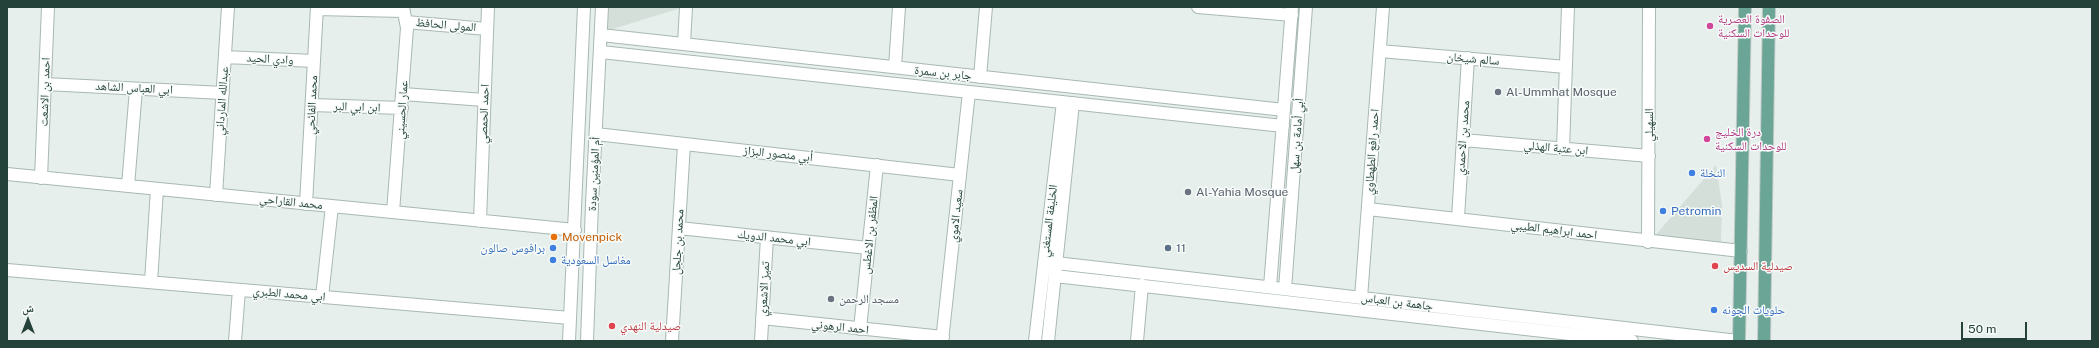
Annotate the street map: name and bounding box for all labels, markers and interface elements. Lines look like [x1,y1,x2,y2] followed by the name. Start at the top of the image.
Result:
[1718,12,1790,40] place label: الصفوة العصرية للوحدات السكنية
[415,15,477,35] street label: المولى الحافظ
[1705,21,1715,31] marker: الصفوة العصرية للوحدات السكنية
[1446,50,1500,68] street label: سالم شيخان
[246,51,294,67] street label: وادي الحيد
[37,57,53,127] street label: احمد بن الاشعت
[914,63,972,83] street label: جابر بن سمرة
[212,66,232,136] street label: عبدالله المارداني
[303,75,321,135] street label: محمد الفائحي
[95,79,173,97] street label: ابي العباس الشاهد
[393,80,411,140] street label: عمار الحسيني
[476,84,492,144] street label: احمد الحمصي
[1506,85,1617,99] place label: Al-Ummhat Mosque
[1493,87,1503,97] marker: Al-Ummhat Mosque
[1287,98,1307,174] street label: أبي أمامة بن سهل
[333,99,381,115] street label: ابن ابي البر
[1453,100,1473,176] street label: محمد بن الاحمدي
[1362,108,1382,196] street label: احمد رافع الطهطاوي
[1642,108,1656,142] street label: السهيلي
[1715,125,1787,153] place label: درة الخليج للوحدات السكنية
[1702,134,1712,144] marker: درة الخليج للوحدات السكنية
[585,137,603,211] street label: أم المؤمنين سودة
[1523,138,1589,158] street label: ابن عتبة الهذلي
[742,143,814,165] street label: أبي منصور البزاز
[1700,166,1725,180] place label: النخلة
[1687,168,1697,178] marker: النخلة
[1037,184,1061,258] street label: الخليفة المستغني
[1196,185,1288,199] place label: Al-Yahia Mosque
[1183,187,1193,197] marker: Al-Yahia Mosque
[946,189,966,243] street label: سعيد الاموي
[259,192,323,212] street label: محمد القاراحي
[859,195,881,275] street label: المظفر بن الاغطس
[1671,204,1721,218] place label: Petromin
[1658,206,1668,216] marker: Petromin
[669,209,687,275] street label: محمد بن جلجل
[1510,218,1598,242] street label: احمد ابراهيم الطيبي
[736,227,812,249] street label: ابي محمد الدويك
[562,230,622,244] place label: Movenpick
[549,232,559,242] marker: Movenpick
[481,241,545,255] place label: برافوس صالون
[1176,241,1186,255] place label: 11
[548,243,558,253] marker: برافوس صالون
[1163,243,1173,253] marker: 11
[561,253,631,267] place label: مغاسل السعودية
[548,255,558,265] marker: مغاسل السعودية
[1723,259,1793,273] place label: صيدلية السديس
[755,261,773,317] street label: تميز الاشعري
[1710,261,1720,271] marker: صيدلية السديس
[252,284,326,304] street label: ابي محمد الطبري
[1360,290,1434,314] street label: جاهمة بن العباس
[839,292,899,306] place label: مسجد الرحمن
[826,294,836,304] marker: مسجد الرحمن
[8,300,48,340] north arrow
[22,302,34,314] text: ش
[1722,303,1785,317] place label: حلويات الجونه
[1709,305,1719,315] marker: حلويات الجونه
[1963,314,2029,340] scale bar
[811,317,869,337] street label: احمد الرهوني
[620,319,681,333] place label: صيدلية النهدي
[607,321,617,331] marker: صيدلية النهدي
[1968,322,1996,336] text: 50 m

